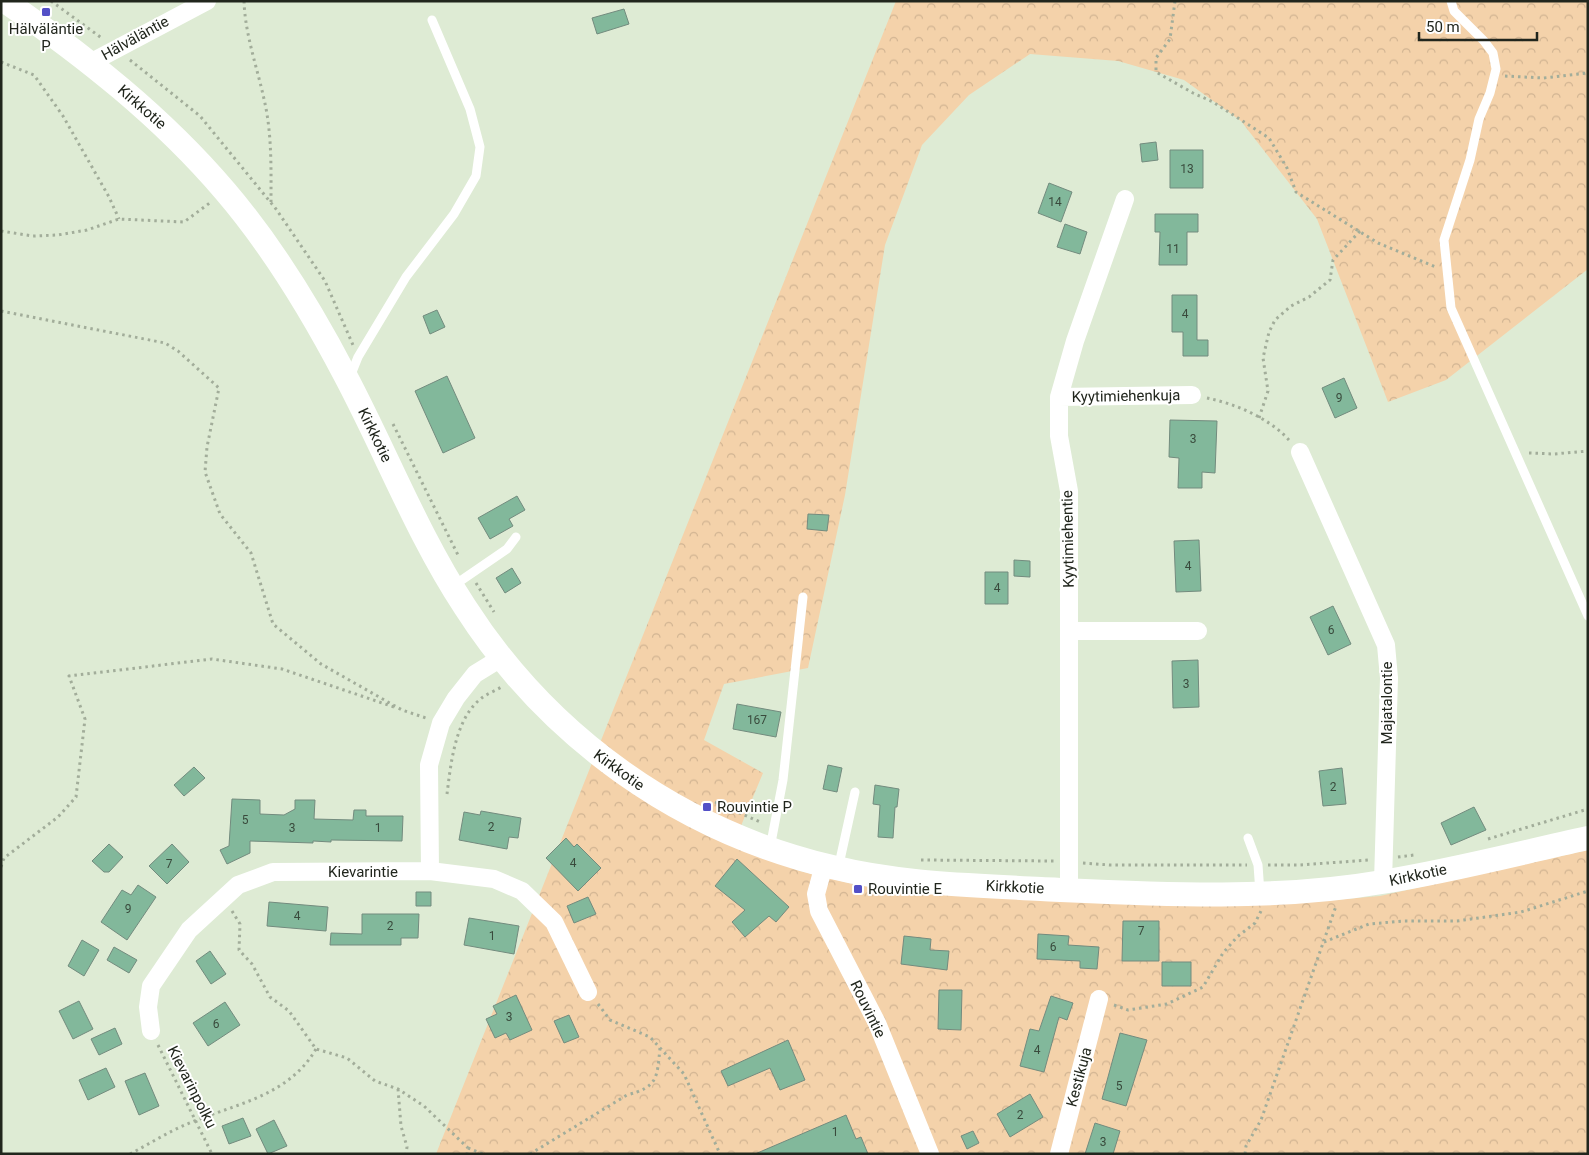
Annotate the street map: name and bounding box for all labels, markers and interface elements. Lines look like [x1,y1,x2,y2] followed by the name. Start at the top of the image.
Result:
[40,6,52,18] marker: Hälväläntie P
[1419,10,1536,42] scale bar
[98,12,172,64] street label: Hälväläntie
[1426,18,1460,36] text: 50 m
[9,20,83,55] place label: Hälväläntie P
[114,81,170,133] street label: Kirkkotie
[1180,162,1194,176] house number: 13
[1048,195,1062,209] house number: 14
[1166,242,1180,256] house number: 11
[1182,307,1189,321] house number: 4
[1071,386,1181,406] street label: Kyytimiehenkuja
[1336,391,1342,405] house number: 9
[354,405,396,465] street label: Kirkkotie
[1190,432,1196,446] house number: 3
[1058,490,1078,588] street label: Kyytimiehentie
[1185,559,1192,573] house number: 4
[994,581,1001,595] house number: 4
[1328,623,1335,637] house number: 6
[1378,661,1396,745] street label: Majatalontie
[1183,677,1189,691] house number: 3
[747,713,767,727] house number: 167
[590,746,648,794] street label: Kirkkotie
[1330,780,1337,794] house number: 2
[717,798,792,816] place label: Rouvintie P
[701,801,713,813] marker: Rouvintie P
[242,813,249,827] house number: 5
[488,820,495,834] house number: 2
[289,821,295,835] house number: 3
[375,821,381,835] house number: 1
[570,856,577,870] house number: 4
[166,857,173,871] house number: 7
[1388,860,1448,890] street label: Kirkkotie
[328,863,398,881] street label: Kievarintie
[985,876,1045,898] street label: Kirkkotie
[868,880,942,898] place label: Rouvintie E
[852,883,864,895] marker: Rouvintie E
[125,902,131,916] house number: 9
[294,909,301,923] house number: 4
[387,919,394,933] house number: 2
[1138,924,1145,938] house number: 7
[489,929,495,943] house number: 1
[1050,940,1057,954] house number: 6
[846,977,890,1041] street label: Rouvintie
[506,1010,512,1024] house number: 3
[213,1017,220,1031] house number: 6
[164,1043,220,1131] street label: Kievarinpolku
[1034,1043,1041,1057] house number: 4
[1062,1045,1096,1109] street label: Kestikuja
[1116,1079,1123,1093] house number: 5
[1017,1108,1024,1122] house number: 2
[832,1125,838,1139] house number: 1
[1100,1135,1106,1149] house number: 3

